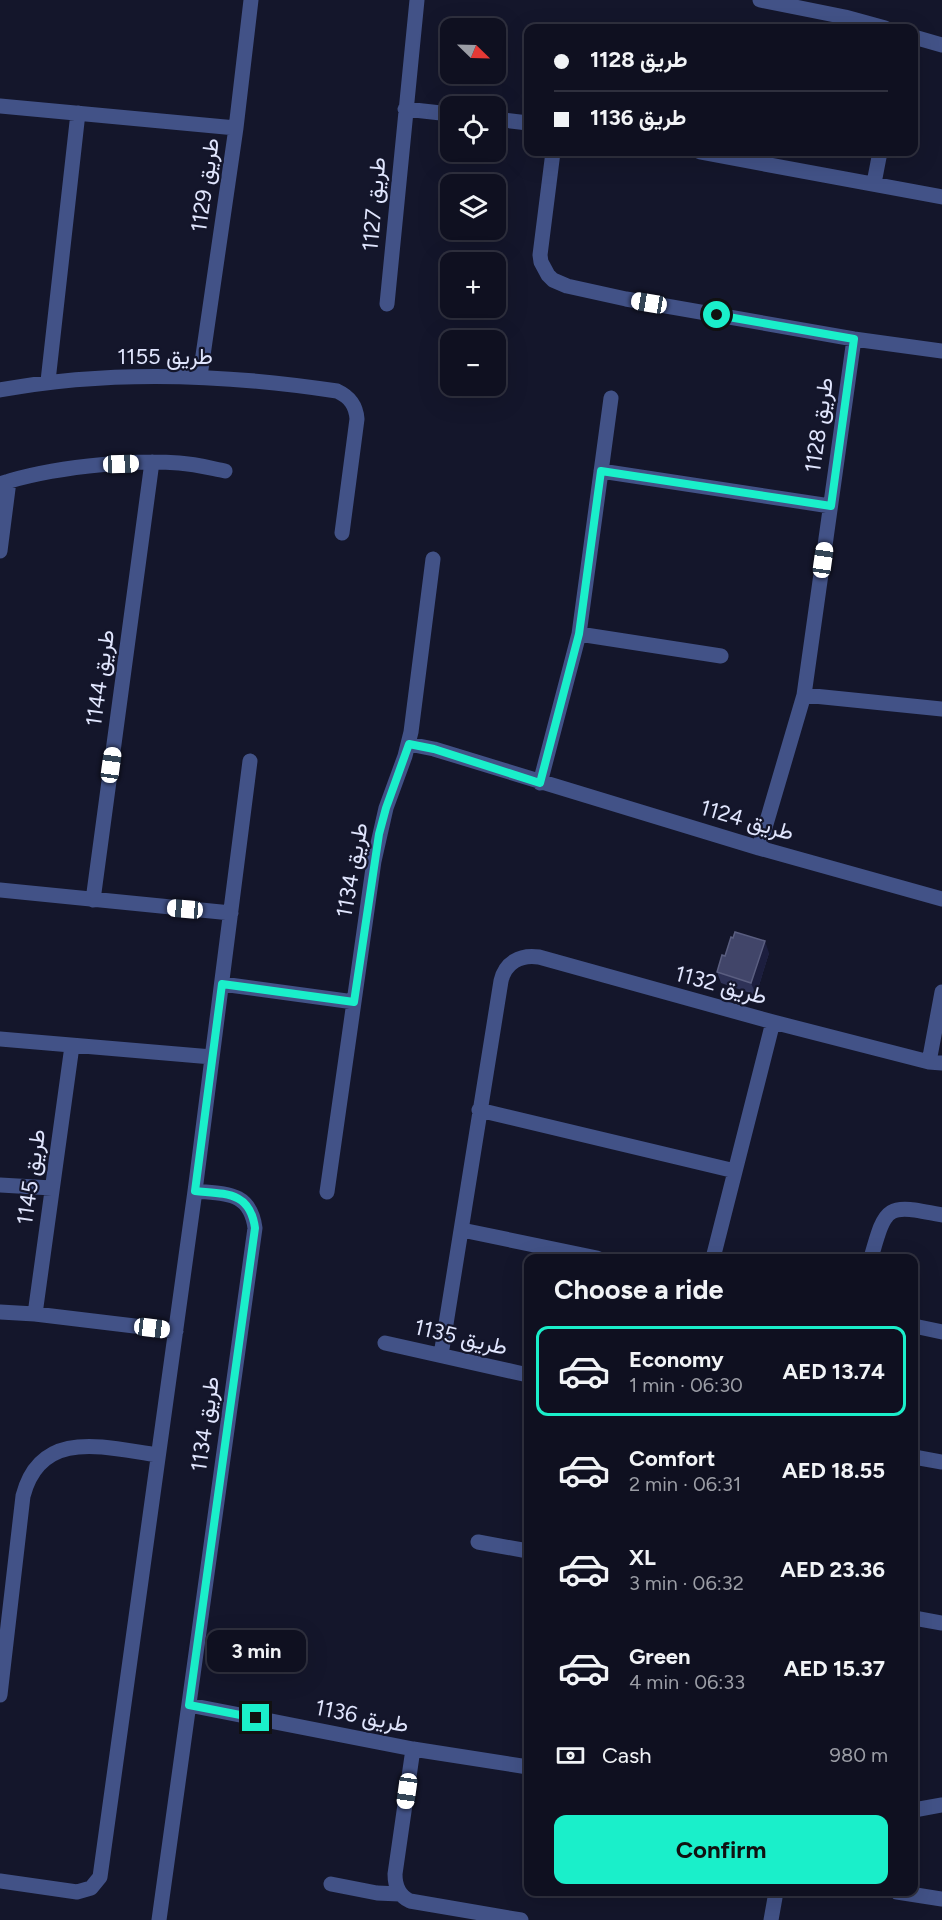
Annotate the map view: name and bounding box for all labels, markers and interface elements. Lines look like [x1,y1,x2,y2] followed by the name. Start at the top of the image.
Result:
[440,18,506,84] north arrow
[440,18,506,396] map controls
[590,46,688,73] text: طريق 1128
[440,96,506,162] button: locate
[590,104,686,131] text: طريق 1136
[185,136,225,234] street label: طريق 1129
[356,156,392,252] street label: طريق 1127
[440,174,506,240] button: layers
[440,252,506,318] button: +
[630,291,668,315] car
[703,301,730,328] route start
[440,330,506,396] button: −
[117,343,213,370] street label: طريق 1155
[799,376,839,474] street label: طريق 1128
[103,454,139,474] car
[812,541,834,579] car
[80,628,120,728] street label: طريق 1144
[100,746,122,784] car
[697,794,797,846] street label: طريق 1124
[330,820,374,920] street label: طريق 1134
[166,898,204,920] car
[672,960,770,1010] street label: طريق 1132
[11,1127,51,1227] street label: طريق 1145
[554,1273,723,1306] text: Choose a ride
[412,1313,510,1361] street label: طريق 1135
[133,1317,171,1339] car
[557,1344,611,1398] icon: car
[629,1346,724,1373] text: Economy
[783,1358,885,1385] text: AED 13.74
[629,1373,743,1397] text: 1 min · 06:30
[185,1375,225,1473] street label: طريق 1134
[557,1443,611,1497] icon: car
[629,1445,715,1472] text: Comfort
[782,1457,885,1484] text: AED 18.55
[629,1472,741,1496] text: 2 min · 06:31
[557,1542,611,1596] icon: car
[629,1544,656,1571] text: XL
[780,1556,885,1583] text: AED 23.36
[629,1571,744,1595] text: 3 min · 06:32
[206,1631,306,1673] callout: 3 min
[232,1639,281,1663] text: 3 min
[557,1641,611,1695] icon: car
[629,1643,691,1670] text: Green
[784,1655,885,1682] text: AED 15.37
[629,1670,745,1694] text: 4 min · 06:33
[313,1694,411,1738] street label: طريق 1136
[242,1704,269,1731] route end
[554,1739,587,1772] icon: cash
[602,1742,652,1769] text: Cash
[830,1743,888,1767] text: 980 m
[396,1772,418,1810] car
[554,1815,888,1884] button: Confirm

